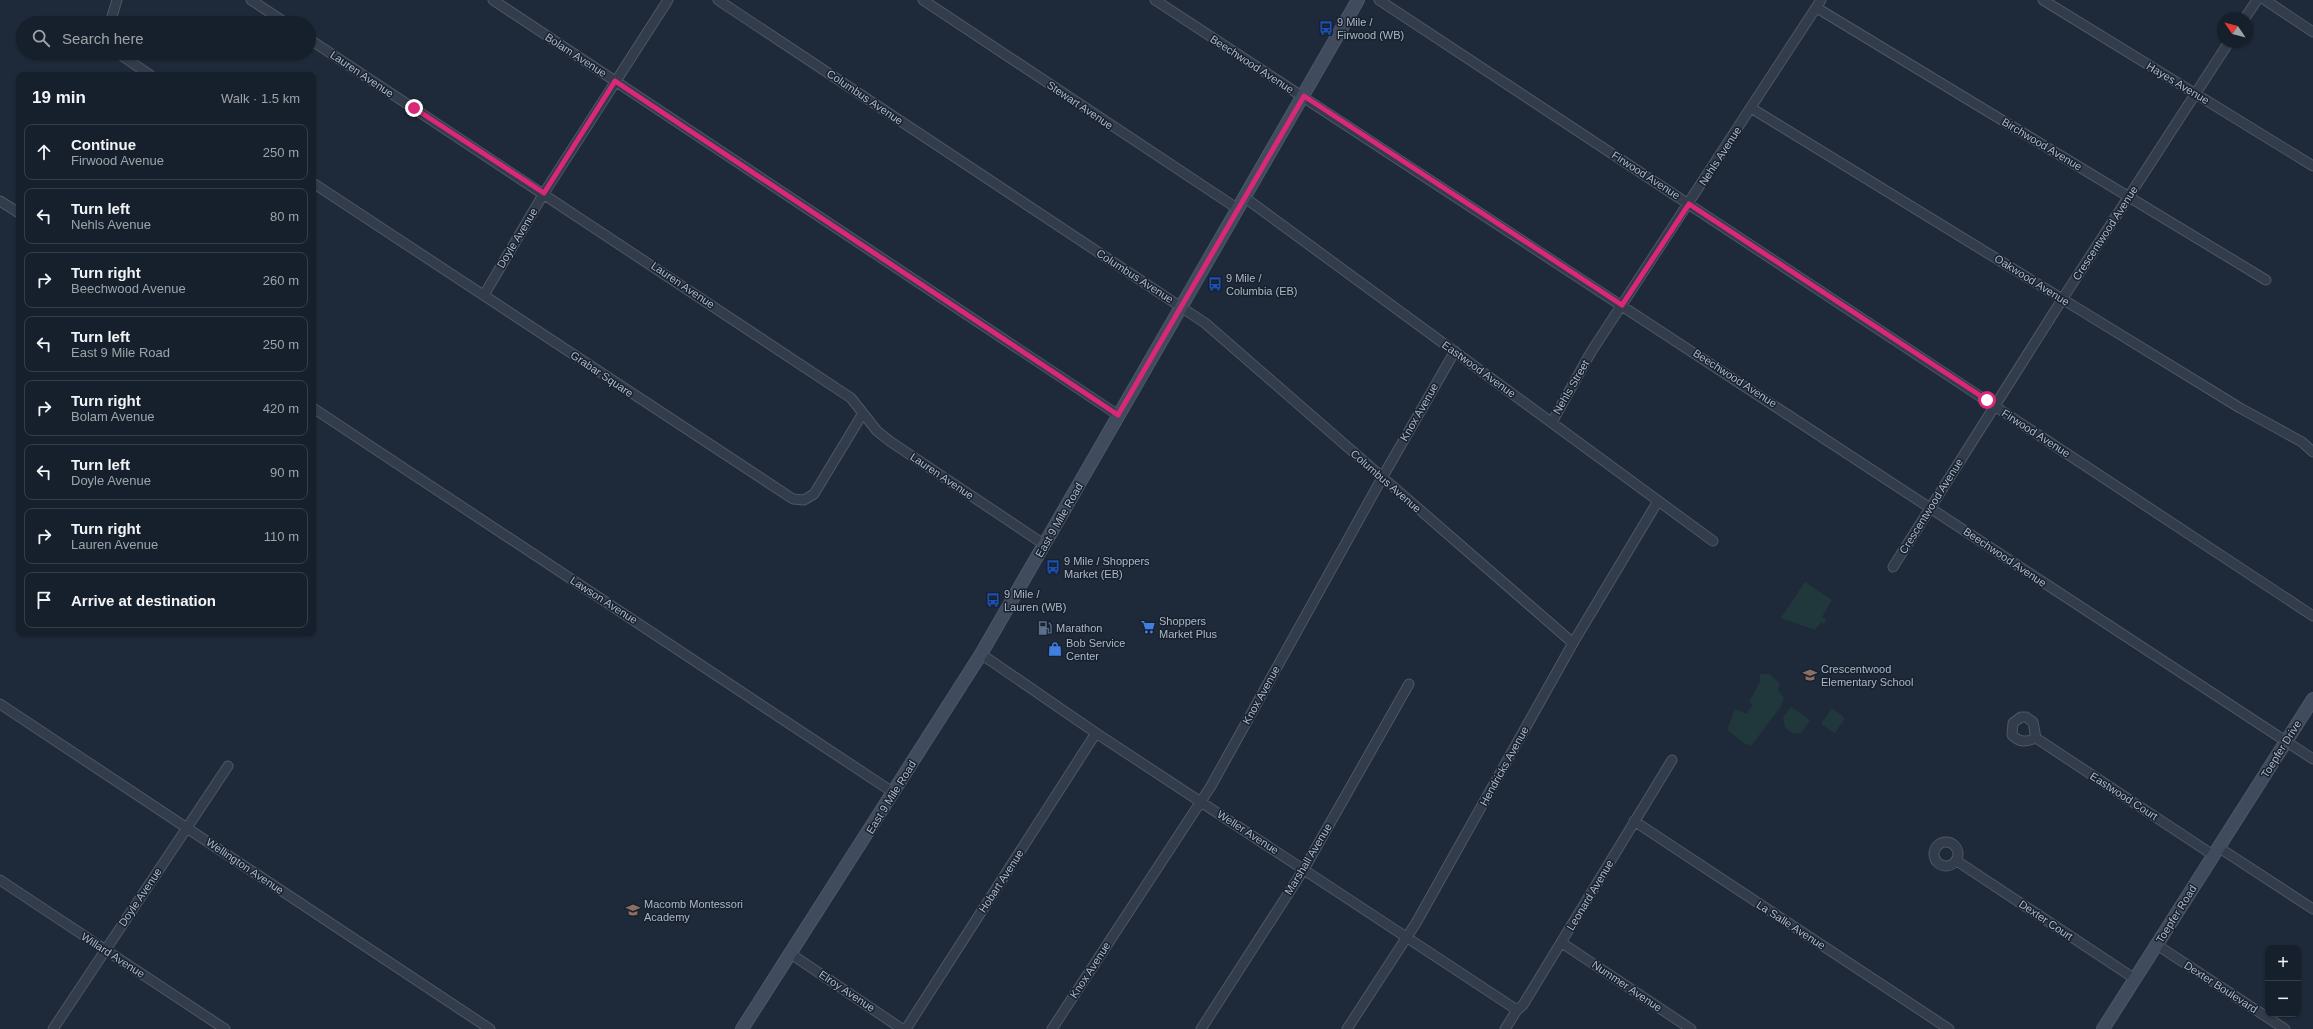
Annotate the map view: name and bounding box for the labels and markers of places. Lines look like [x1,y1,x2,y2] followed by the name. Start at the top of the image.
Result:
[1337,16,1404,41] place label: 9 Mile / Firwood (WB)
[1318,20,1334,36] bus stop icon: 9 Mile / Firwood (WB)
[1226,272,1298,297] place label: 9 Mile / Columbia (EB)
[1207,276,1223,292] bus stop icon: 9 Mile / Columbia (EB)
[1064,555,1150,580] place label: 9 Mile / Shoppers Market (EB)
[1045,559,1061,575] bus stop icon: 9 Mile / Shoppers Market (EB)
[1004,588,1066,613] place label: 9 Mile / Lauren (WB)
[985,592,1001,608] bus stop icon: 9 Mile / Lauren (WB)
[1159,615,1218,640] place label: Shoppers Market Plus
[1140,619,1156,635] supermarket icon: Shoppers Market Plus
[1037,620,1053,636] fuel station icon: Marathon
[1056,622,1102,634] place label: Marathon
[1066,637,1125,662] place label: Bob Service Center
[1047,641,1063,657] shop icon: Bob Service Center
[1821,663,1913,688] place label: Crescentwood Elementary School
[1802,667,1818,683] school or university icon: Crescentwood Elementary School
[644,898,743,923] place label: Macomb Montessori Academy
[625,902,641,918] school or university icon: Macomb Montessori Academy

